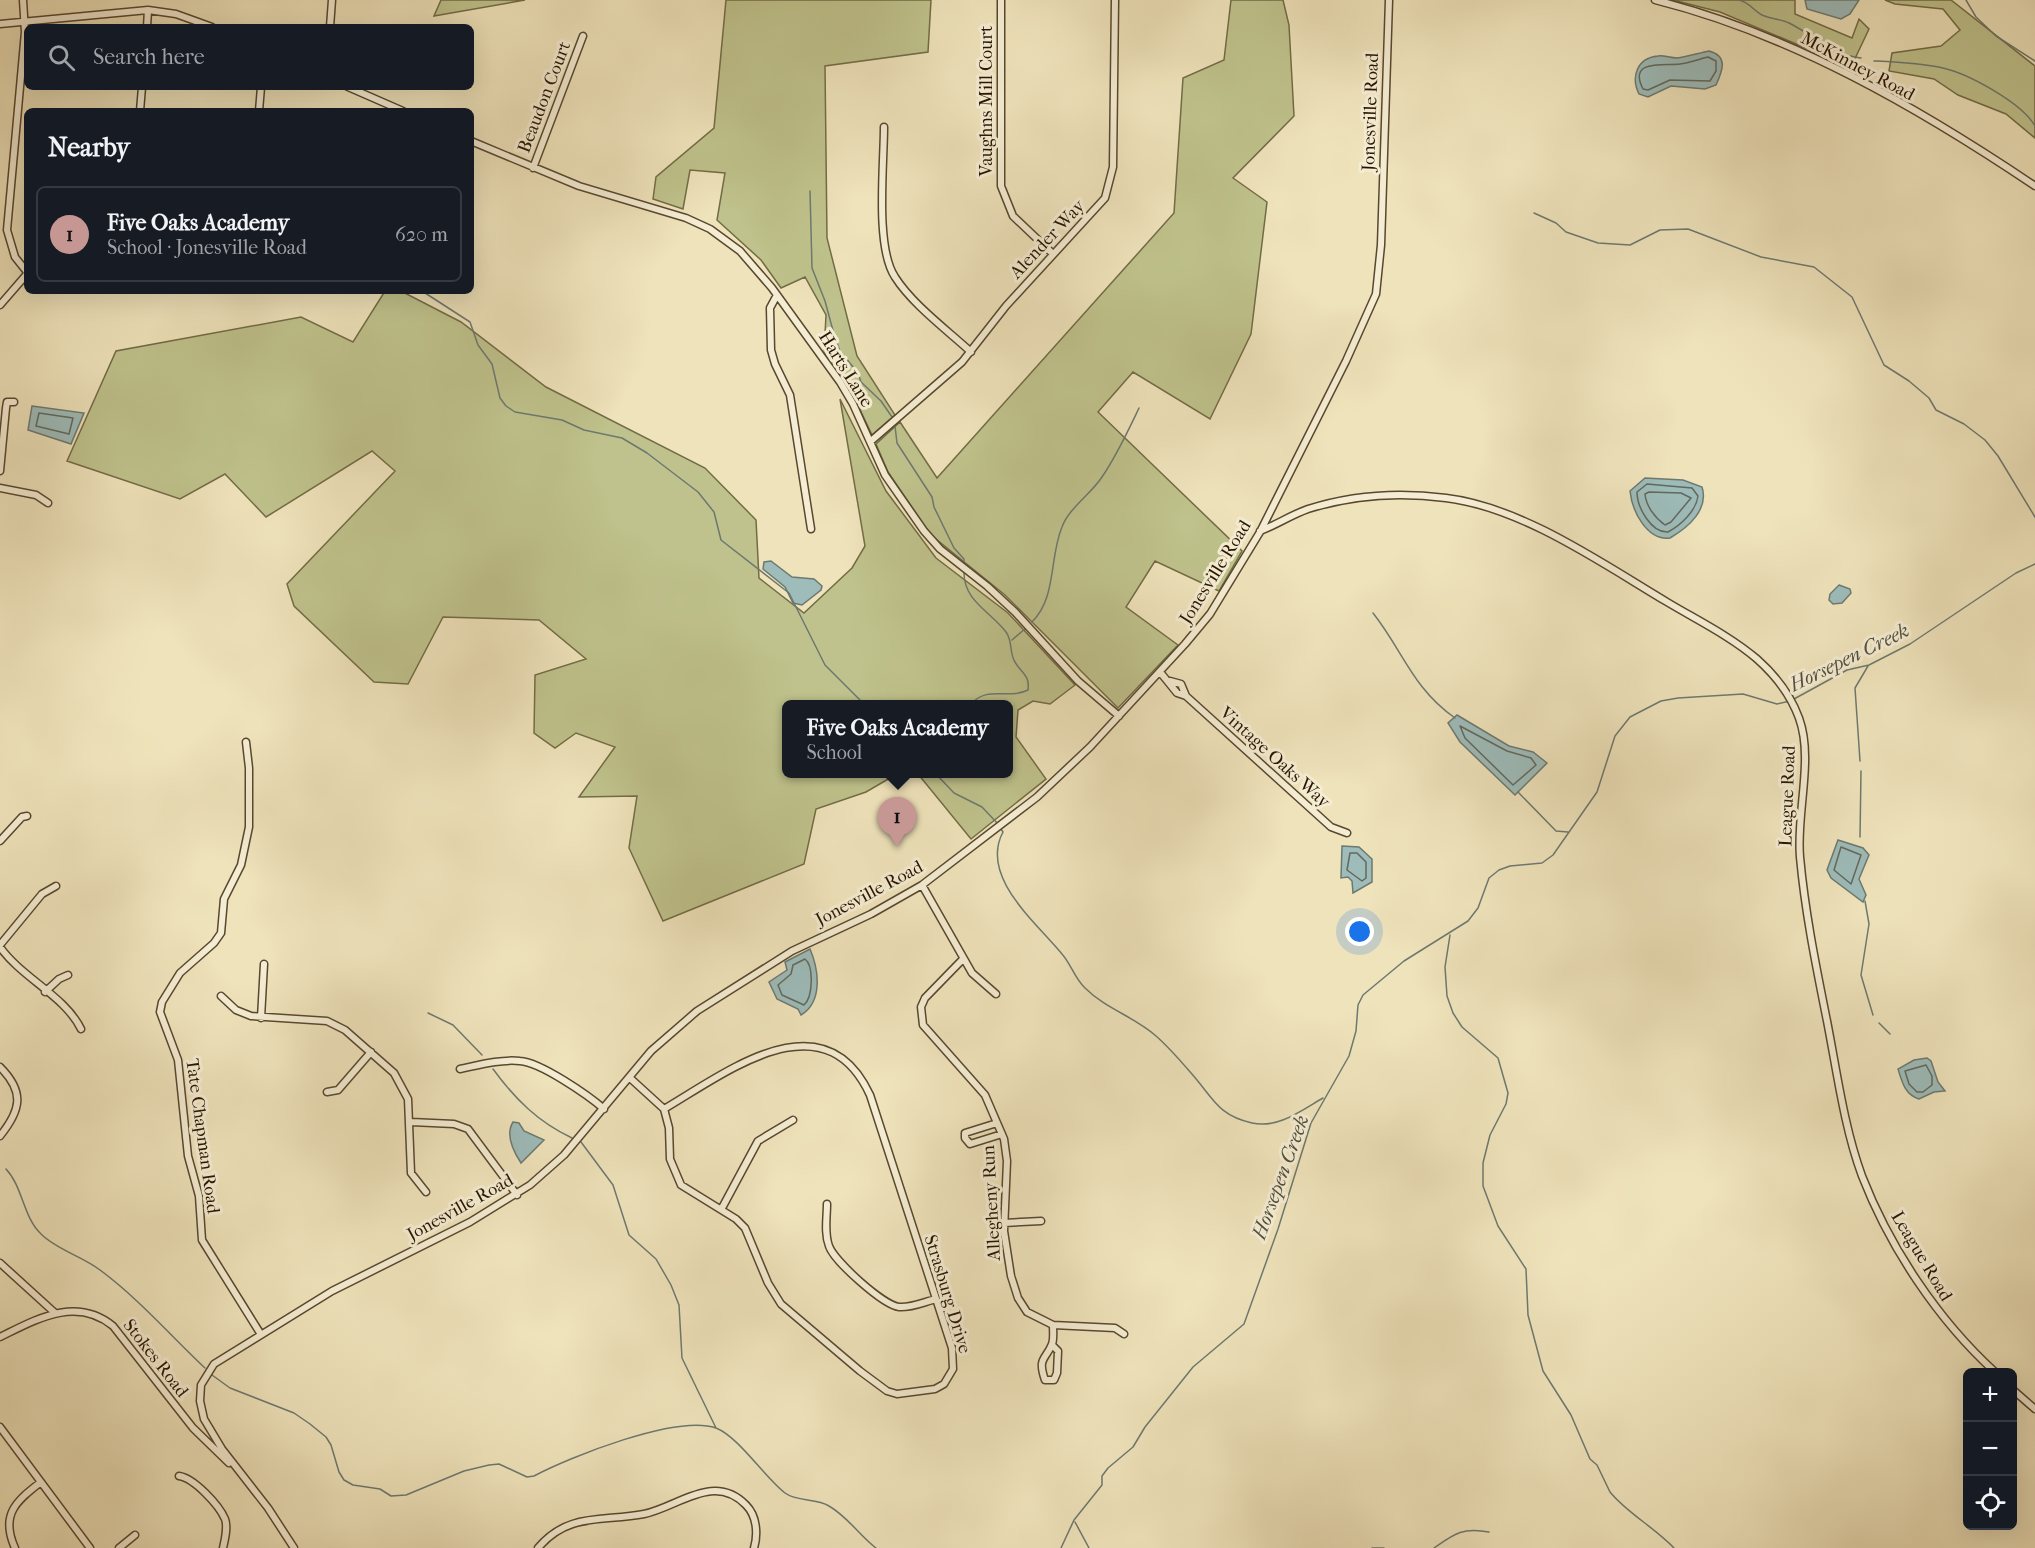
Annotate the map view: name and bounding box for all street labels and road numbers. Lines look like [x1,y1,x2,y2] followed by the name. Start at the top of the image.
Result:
[976,25,997,177] street label: Vaughns Mill Court
[1797,28,1918,105] street label: McKinney Road
[514,38,576,156] street label: Beaudon Court
[1358,52,1383,174] street label: Jonesville Road
[1005,195,1090,284] street label: Alender Way
[814,327,877,411] street label: Harts Lane
[1174,516,1256,630] street label: Jonesville Road
[1215,702,1335,813] street label: Vintage Oaks Way
[1775,745,1800,847] street label: League Road
[810,856,927,931] street label: Jonesville Road
[181,1057,224,1215] street label: Tate Chapman Road
[978,1144,1005,1262] street label: Allegheny Run
[402,1169,517,1246] street label: Jonesville Road
[1887,1208,1957,1305] street label: League Road
[920,1232,976,1356] street label: Strasburg Drive
[119,1315,193,1402] street label: Stokes Road

